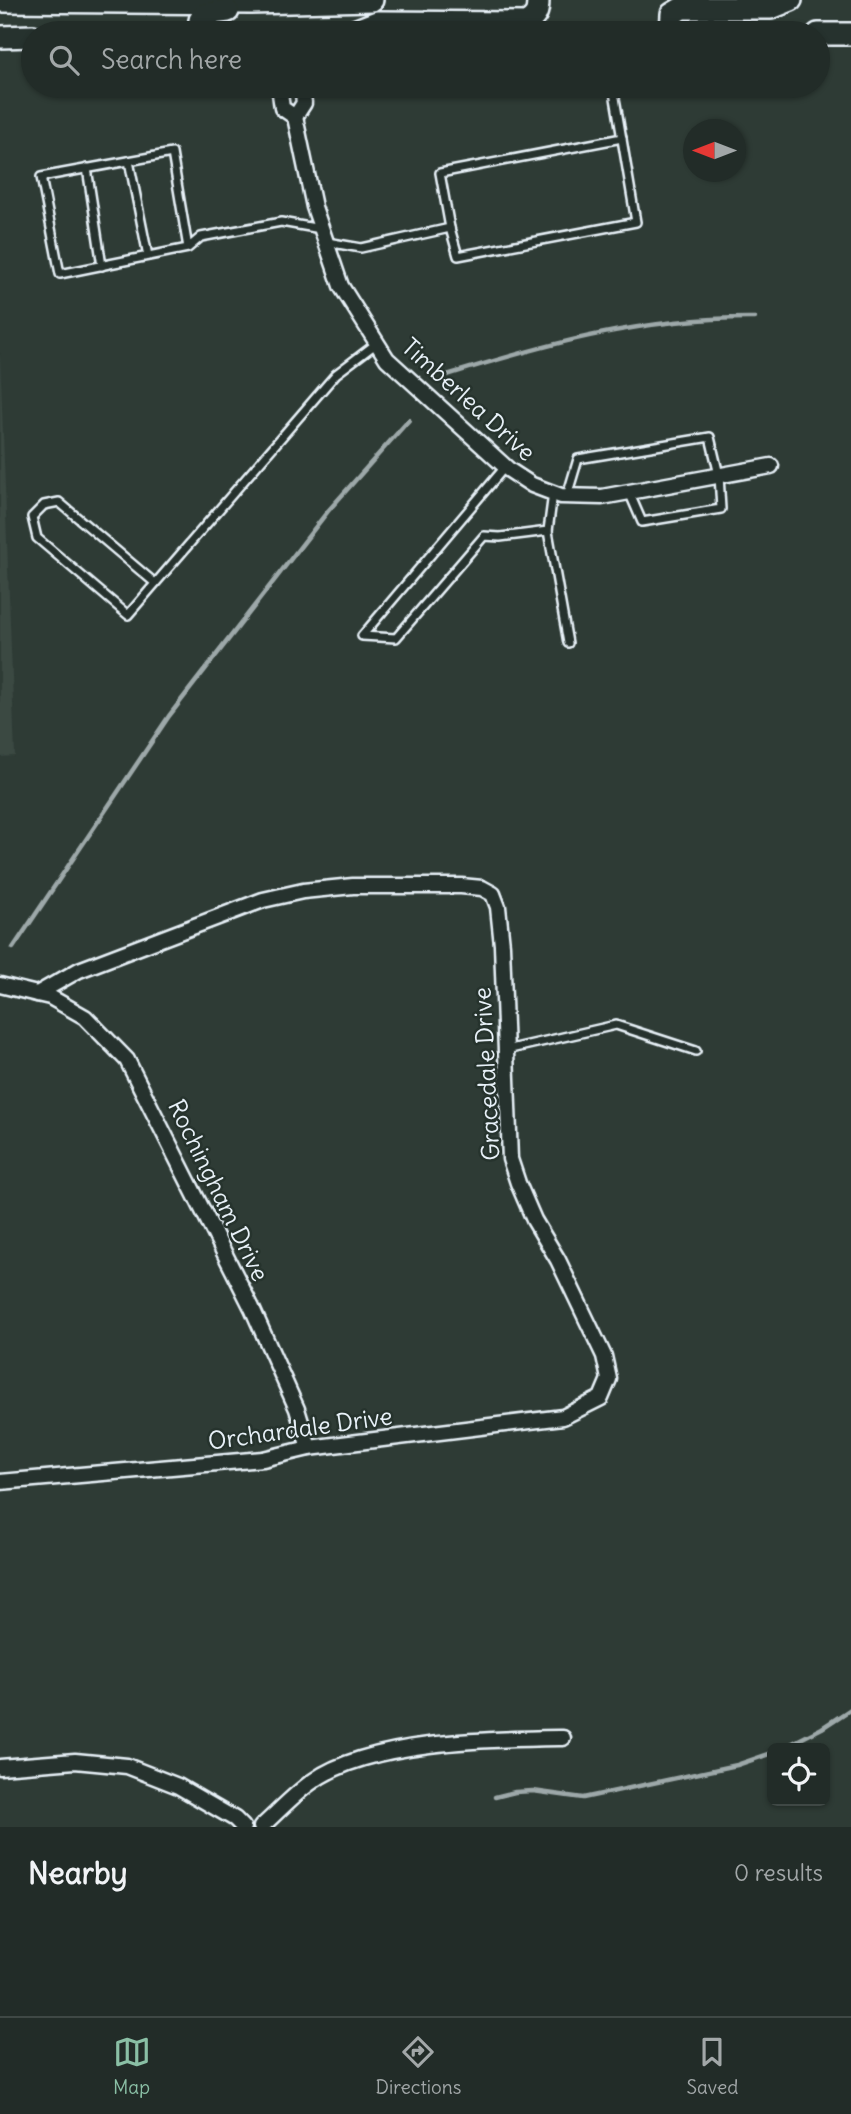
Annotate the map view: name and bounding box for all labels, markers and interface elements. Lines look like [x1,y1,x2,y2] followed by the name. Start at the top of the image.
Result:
[21,21,830,98] search box
[45,41,83,79] icon: search
[101,43,242,76] text: Search here
[683,119,746,182] north arrow
[396,331,542,467] street label: Timberlea Drive
[466,986,506,1162] street label: Gracedale Drive
[162,1094,276,1286] street label: Rochingham Drive
[206,1400,394,1456] street label: Orchardale Drive
[767,1743,830,1806] map controls
[767,1743,830,1806] button: locate
[28,1854,128,1892] text: Nearby
[734,1858,823,1887] text: 0 results
[113,2033,151,2099] tab: Map
[376,2033,461,2099] tab: Directions
[686,2033,738,2099] tab: Saved

